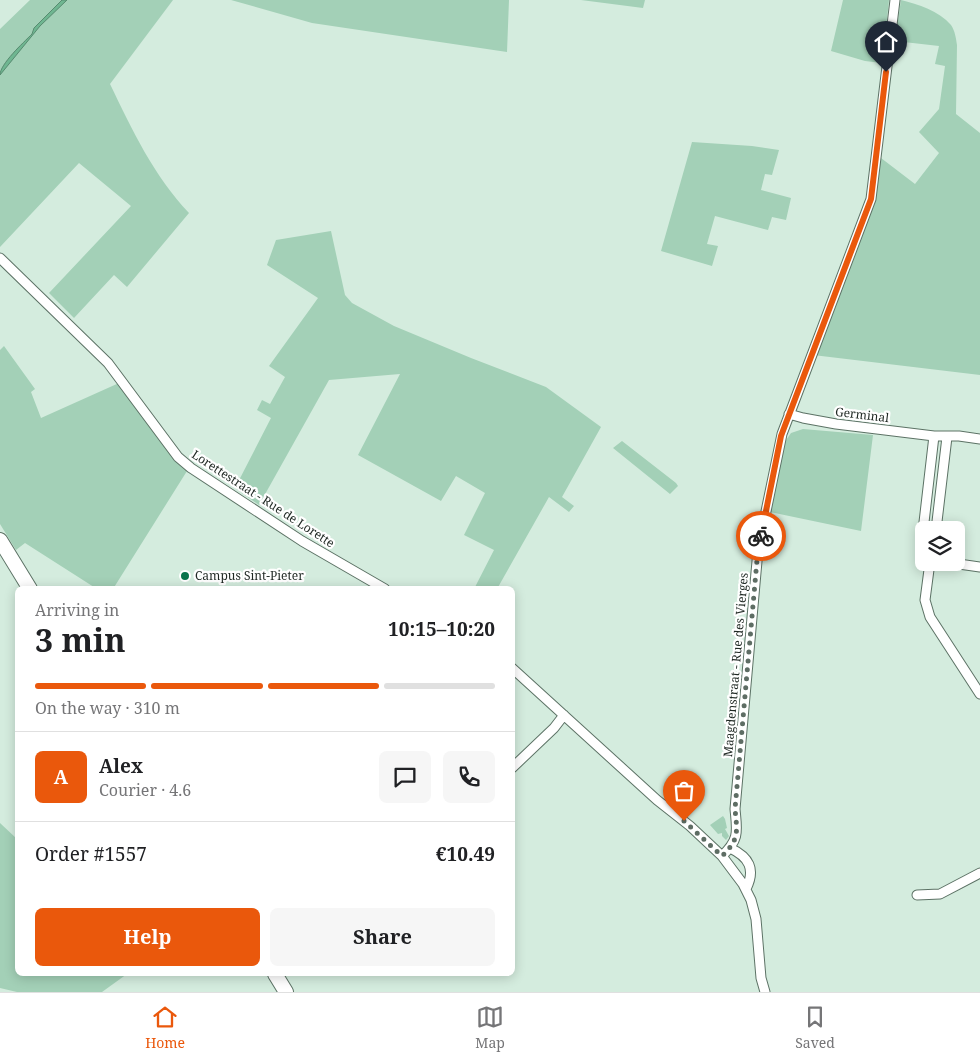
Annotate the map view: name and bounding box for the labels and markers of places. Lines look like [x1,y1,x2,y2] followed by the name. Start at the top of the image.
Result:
[865,21,907,72] pin
[195,567,304,584] place label: Campus Sint-Pieter
[179,570,191,582] marker: Campus Sint-Pieter
[663,770,705,821] pin

